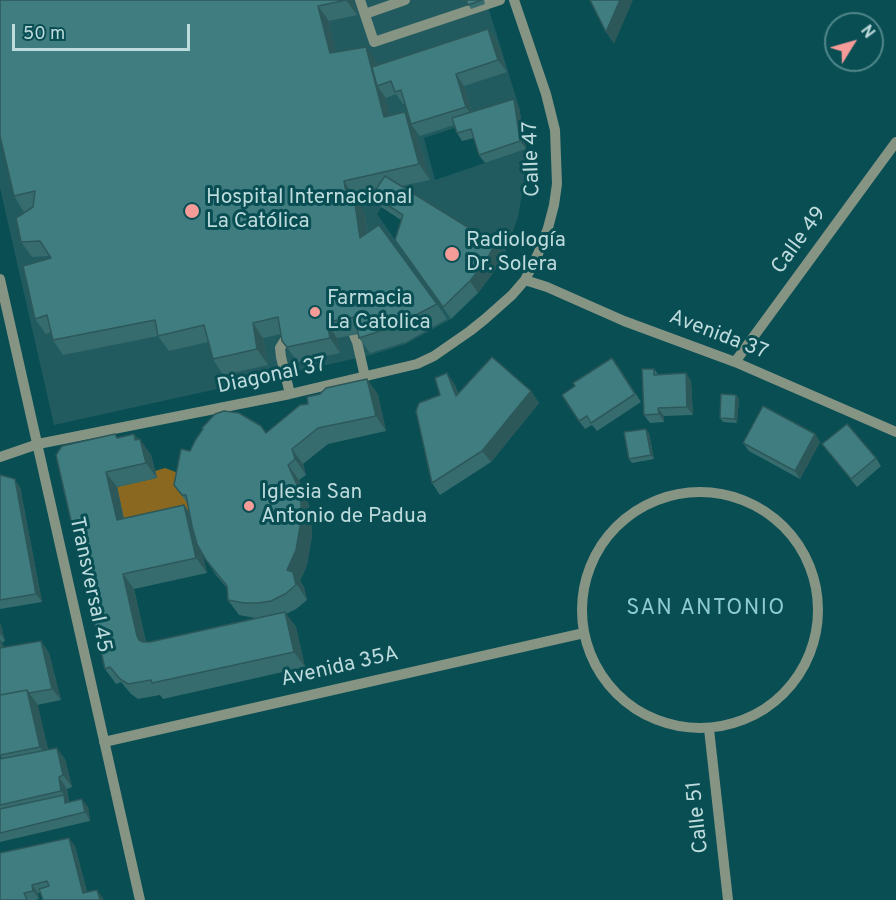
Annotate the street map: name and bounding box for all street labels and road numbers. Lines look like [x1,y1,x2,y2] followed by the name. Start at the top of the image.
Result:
[519,121,547,197] street label: Calle 47
[767,202,833,280] street label: Calle 49
[665,306,771,366] street label: Avenida 37
[215,353,329,401] street label: Diagonal 37
[62,515,116,655] street label: Transversal 45
[279,642,401,694] street label: Avenida 35A
[683,780,715,854] street label: Calle 51

